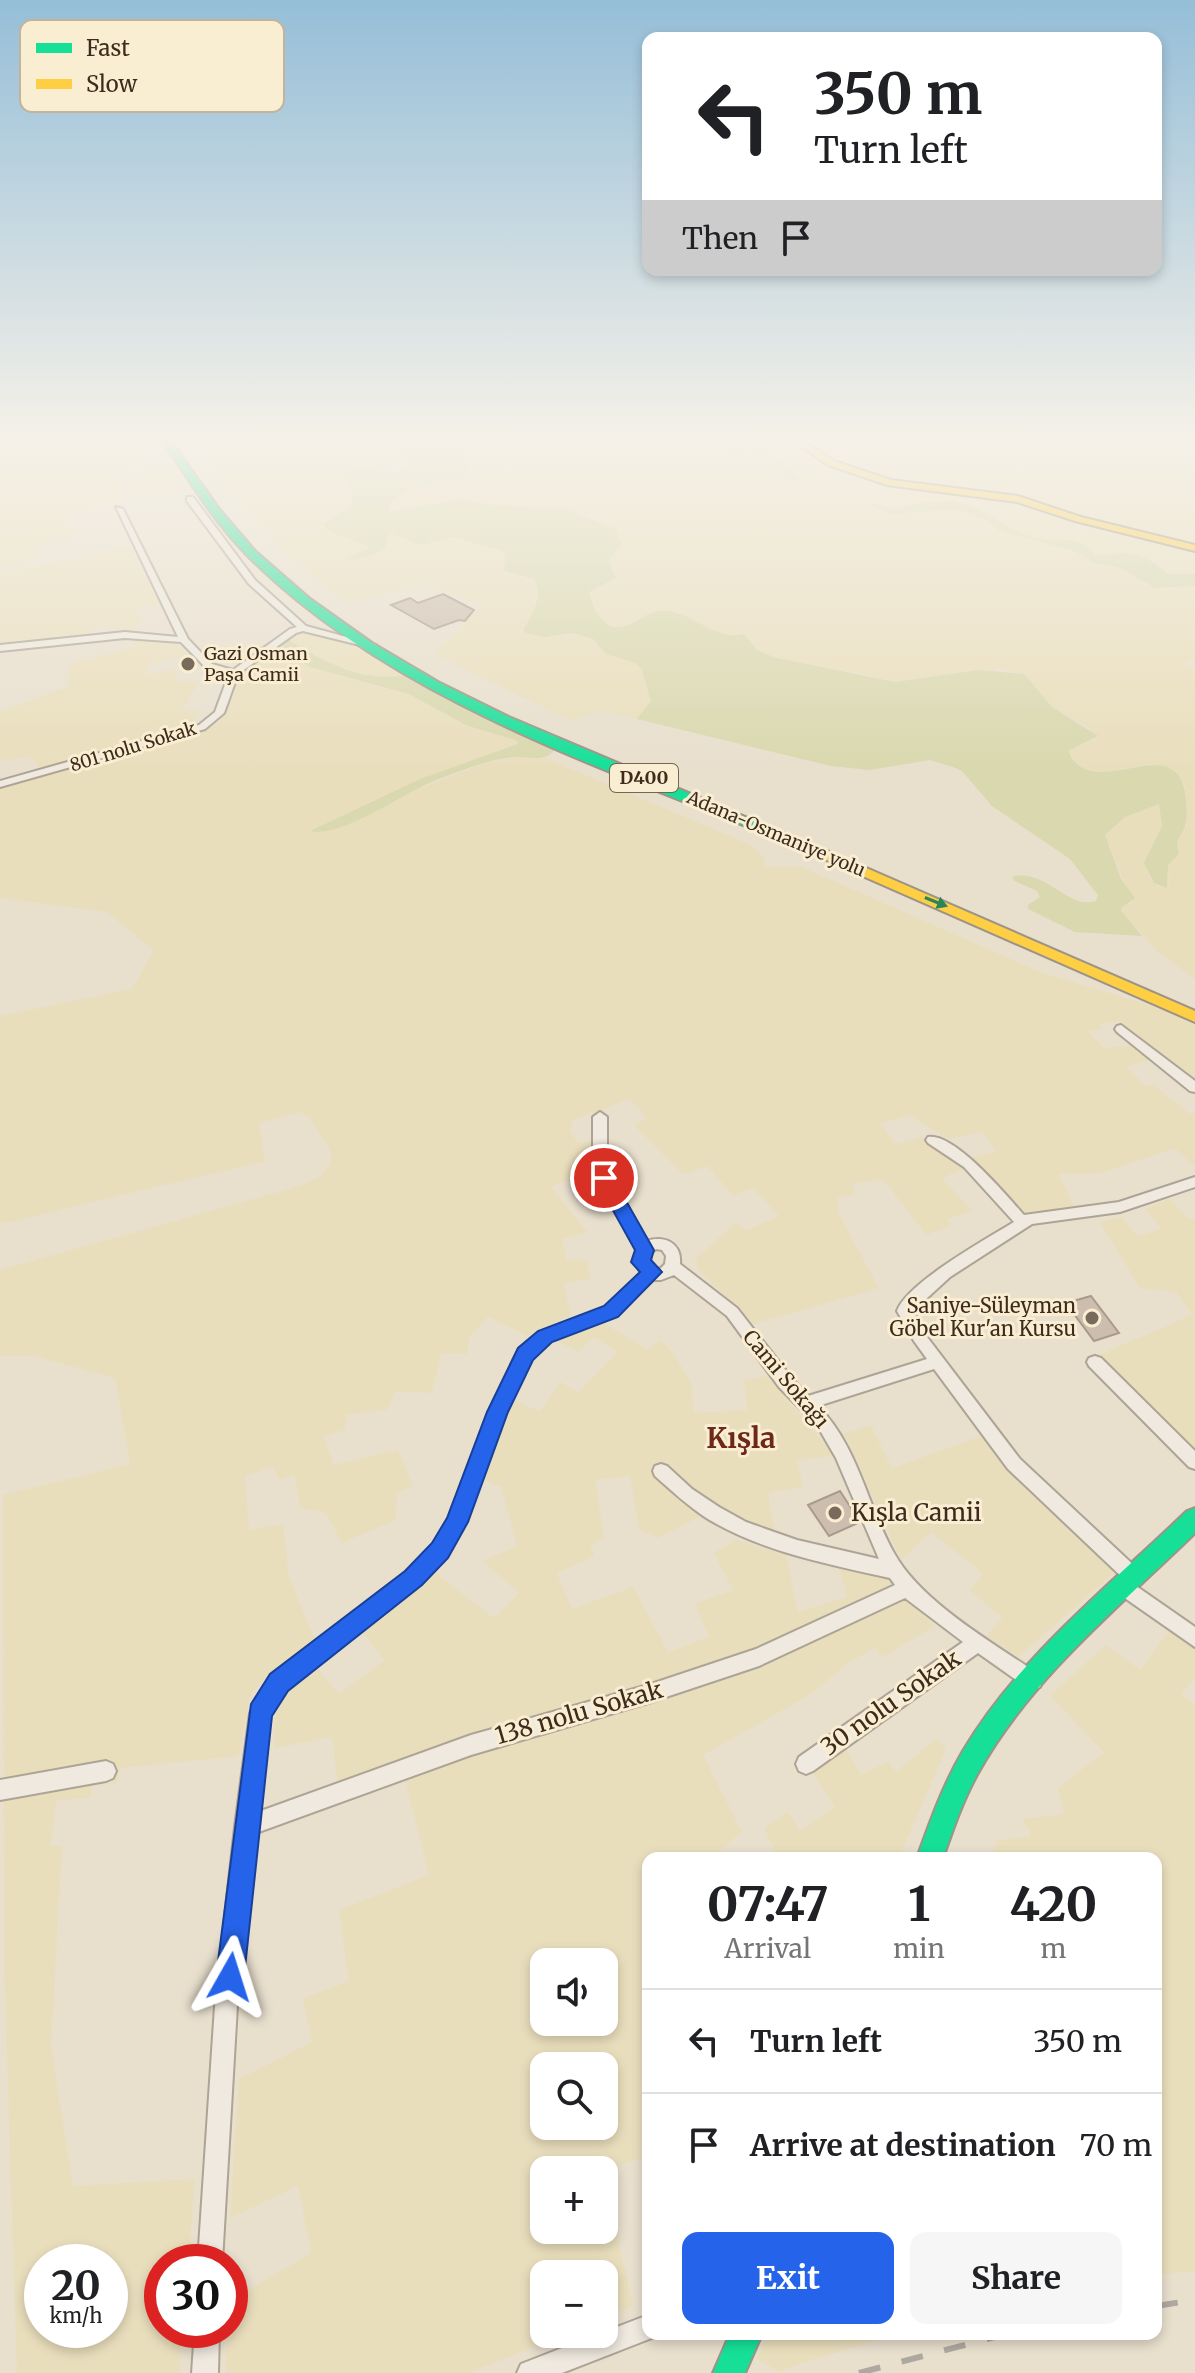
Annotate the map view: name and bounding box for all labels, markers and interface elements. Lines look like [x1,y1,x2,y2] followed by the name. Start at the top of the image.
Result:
[20,20,284,112] legend
[86,34,130,62] text: Fast
[814,59,982,129] text: 350 m
[682,64,786,168] icon: left
[86,70,137,98] text: Slow
[814,128,968,173] text: Turn left
[774,216,818,260] icon: arrive
[682,219,758,257] text: Then
[204,642,308,686] place label: Gazi Osman Paşa Camii
[179,655,197,673] marker: Gazi Osman Paşa Camii
[67,716,199,777] street label: 801 nolu Sokak
[610,764,678,792] road number: D400
[683,785,869,882] street label: Adana-Osmaniye yolu
[924,896,948,909] one-way arrow
[570,1144,638,1212] pin
[582,1156,626,1200] icon: arrive
[889,1293,1076,1341] place label: Saniye-Süleyman Göbel Kur'an Kursu
[1083,1309,1101,1327] marker: Saniye-Süleyman Göbel Kur'an Kursu
[738,1324,835,1433] street label: Cami Sokağı
[706,1420,776,1456] district label: Kışla
[851,1497,982,1528] place label: Kışla Camii
[826,1504,844,1522] marker: Kışla Camii
[815,1642,967,1762] street label: 30 nolu Sokak
[491,1674,667,1751] street label: 138 nolu Sokak
[707,1874,829,1934] text: 07:47
[908,1874,930,1934] text: 1
[1009,1874,1097,1934] text: 420
[724,1932,811,1965] text: Arrival
[893,1932,945,1965] text: min
[1040,1932,1066,1965] text: m
[188,1935,272,2019] position arrow
[530,1948,618,2348] map controls
[530,1948,618,2036] button: sound
[682,2019,726,2063] icon: left
[750,2022,882,2060] text: Turn left
[1033,2022,1122,2060] text: 350 m
[530,2052,618,2140] button: search
[682,2123,726,2167] icon: arrive
[750,2126,1056,2164] text: Arrive at destination
[1080,2126,1152,2164] text: 70 m
[530,2156,618,2244] button: +
[682,2232,894,2324] button: Exit
[910,2232,1122,2324] button: Share
[144,2244,248,2348] speed limit sign: 30
[530,2260,618,2348] button: −
[51,2261,101,2311] text: 20
[50,2303,102,2328] text: km/h

